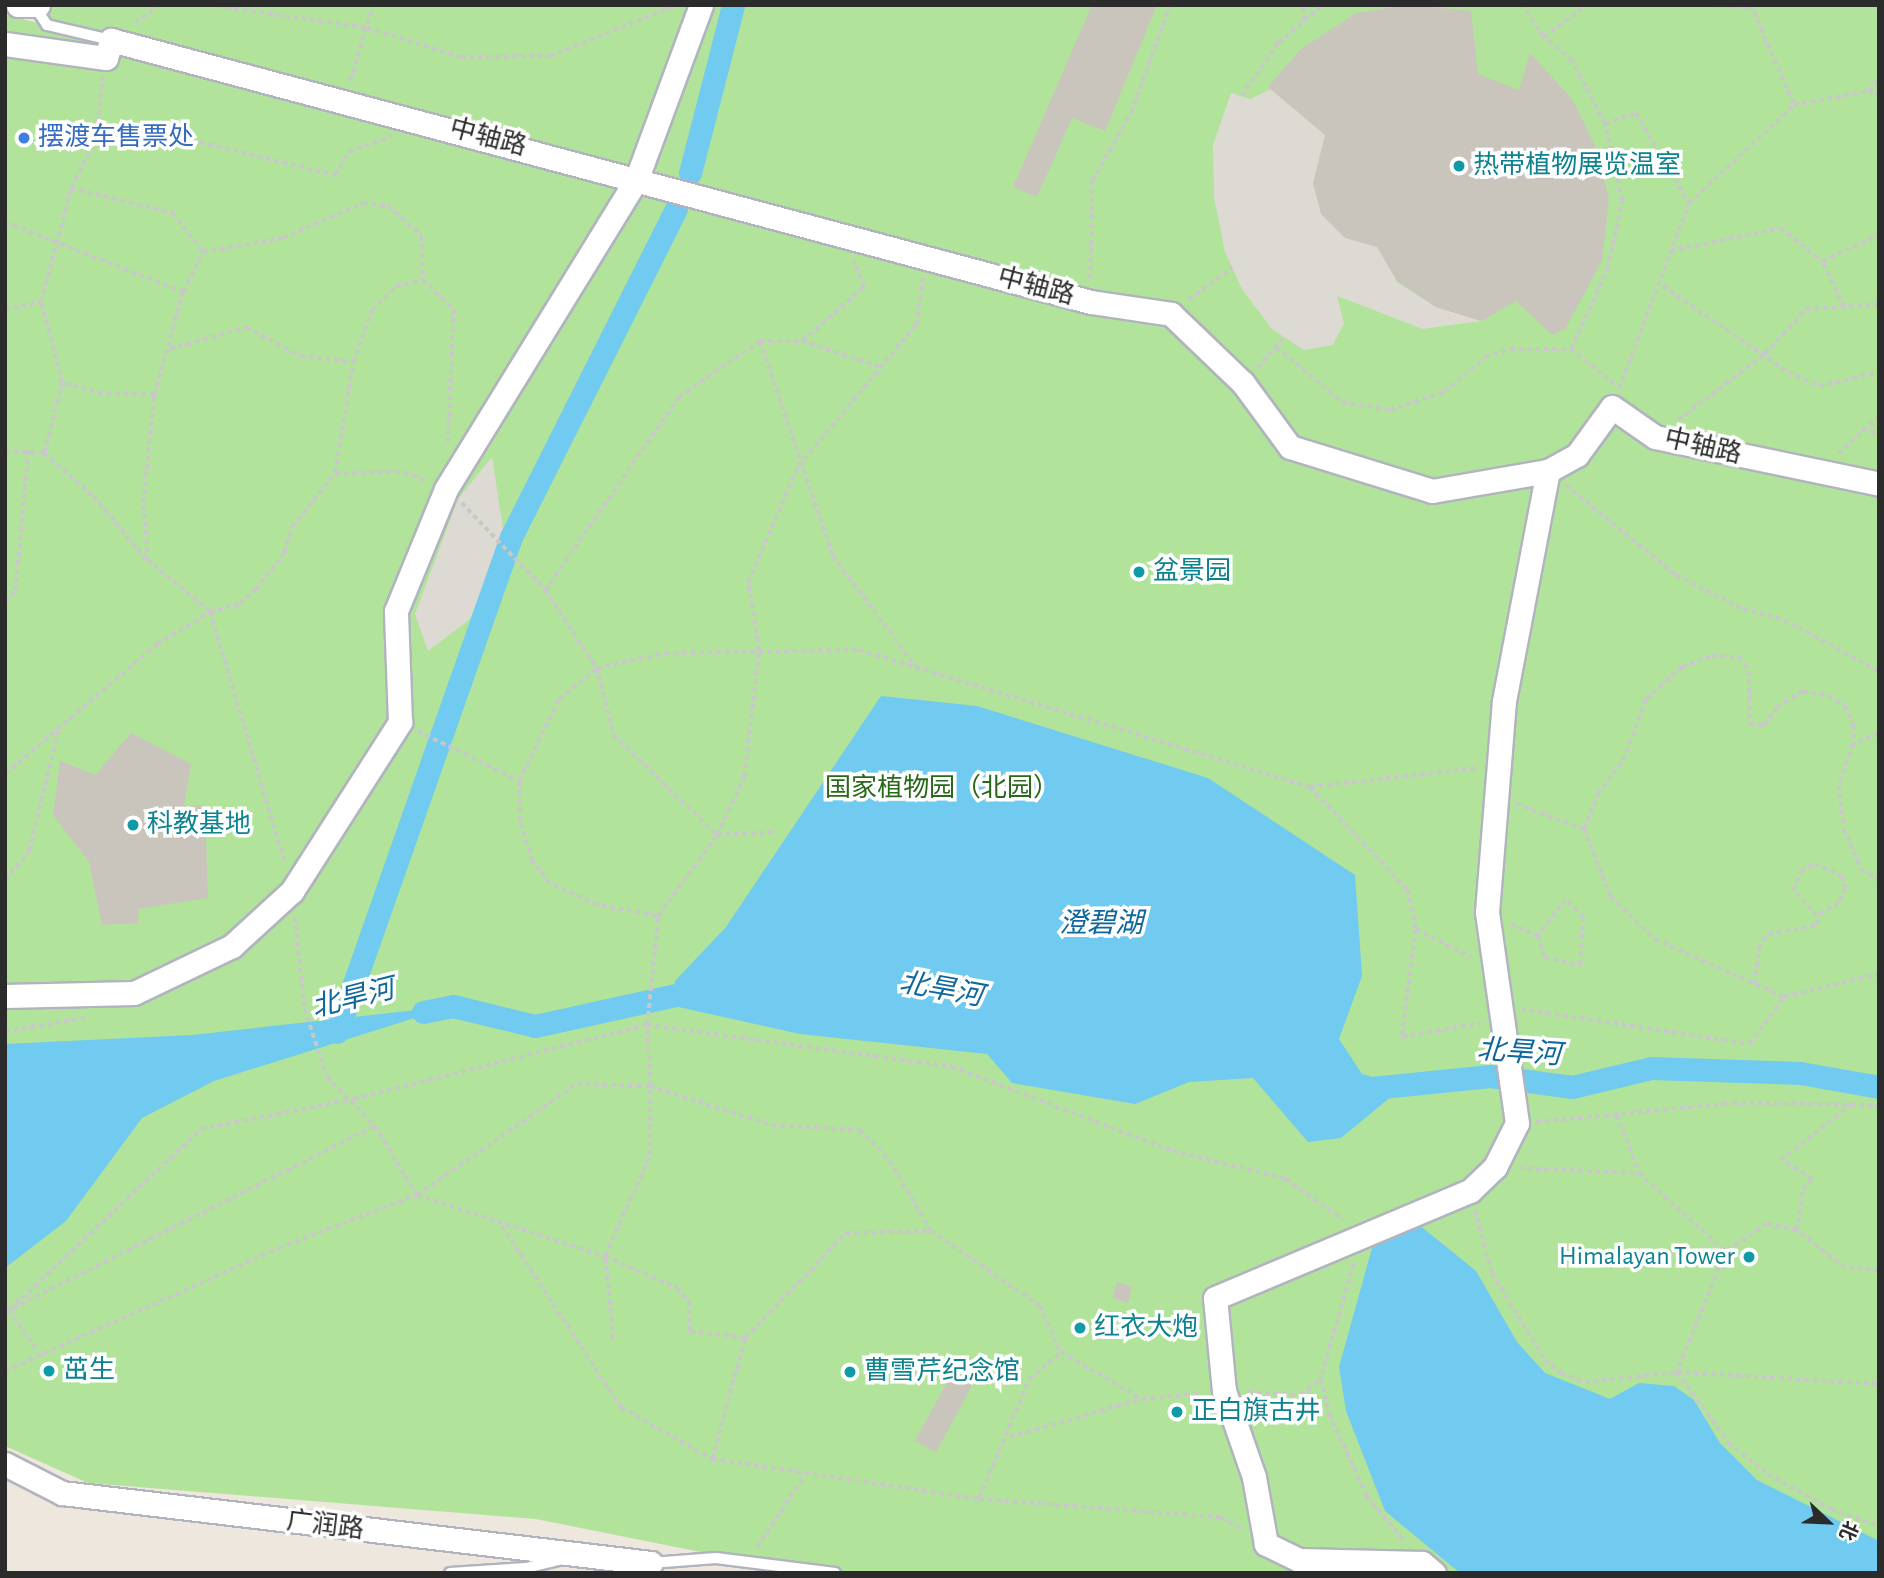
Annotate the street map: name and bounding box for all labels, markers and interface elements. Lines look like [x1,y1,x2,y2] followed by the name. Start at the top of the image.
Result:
[446,113,530,163] street label: 中轴路
[38,122,194,154] place label: 摆渡车售票处
[16,130,32,146] marker: 摆渡车售票处
[1473,150,1681,182] place label: 热带植物展览温室
[1451,158,1467,174] marker: 热带植物展览温室
[994,262,1078,312] street label: 中轴路
[1661,423,1745,471] street label: 中轴路
[1153,556,1231,588] place label: 盆景园
[1131,564,1147,580] marker: 盆景园
[825,773,1059,805] park label: 国家植物园（北园）
[147,809,251,841] place label: 科教基地
[125,817,141,833] marker: 科教基地
[1059,907,1143,941] water label: 澄碧湖
[897,966,985,1014] water label: 北旱河
[308,973,398,1025] water label: 北旱河
[1476,1033,1562,1073] water label: 北旱河
[1559,1241,1735,1273] place label: Himalayan Tower
[1741,1249,1757,1265] marker: Himalayan Tower
[1094,1312,1198,1344] place label: 红衣大炮
[1072,1320,1088,1336] marker: 红衣大炮
[63,1355,115,1387] place label: 茁生
[864,1356,1020,1388] place label: 曹雪芹纪念馆
[41,1363,57,1379] marker: 茁生
[842,1364,858,1380] marker: 曹雪芹纪念馆
[1191,1396,1321,1428] place label: 正白旗古井
[1169,1404,1185,1420] marker: 正白旗古井
[1793,1487,1863,1557] north arrow
[284,1506,366,1546] street label: 广润路
[1835,1518,1860,1543] text: 北

